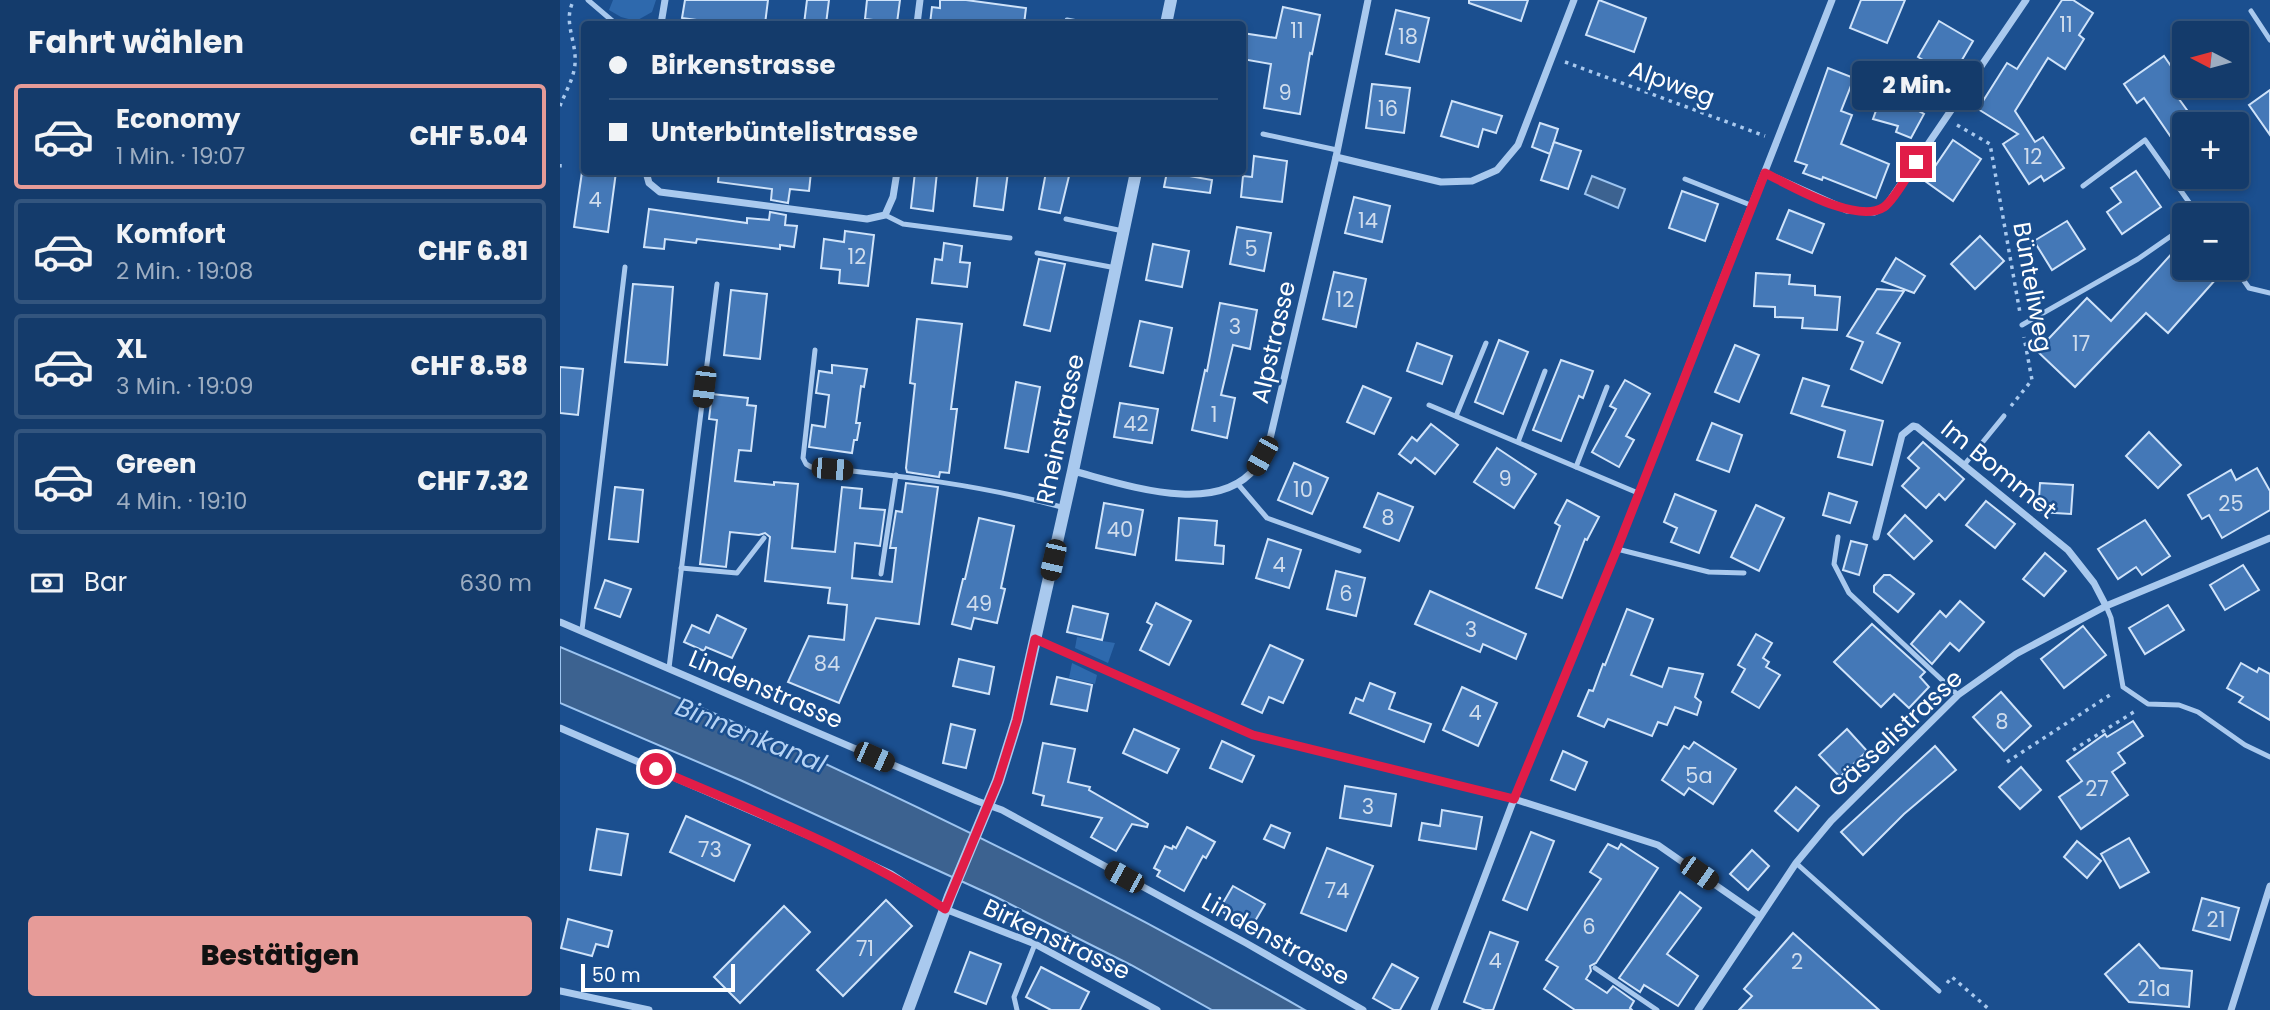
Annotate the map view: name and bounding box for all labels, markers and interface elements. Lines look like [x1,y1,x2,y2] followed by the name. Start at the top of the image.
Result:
[2059,10,2073,39] house number: 11
[1290,16,1304,45] house number: 11
[28,19,244,64] text: Fahrt wählen
[2172,21,2249,98] north arrow
[2172,21,2249,280] map controls
[1398,22,1418,51] house number: 18
[651,47,835,83] text: Birkenstrasse
[1624,52,1720,114] street label: Alpweg
[1851,60,1981,110] callout: 2 Min.
[1883,69,1951,101] text: 2 Min.
[1278,78,1292,107] house number: 9
[1378,94,1398,123] house number: 16
[116,101,240,137] text: Economy
[32,105,95,168] icon: car
[2172,112,2249,189] button: +
[651,114,918,150] text: Unterbüntelistrasse
[410,118,528,154] text: CHF 5.04
[116,140,245,172] text: 1 Min. · 19:07
[2024,142,2042,171] house number: 12
[1900,146,1932,178] route end
[588,185,602,214] house number: 4
[2172,203,2249,280] button: −
[1358,206,1378,235] house number: 14
[116,216,226,252] text: Komfort
[2005,219,2061,355] street label: Bünteliweg
[32,220,95,283] icon: car
[418,233,528,269] text: CHF 6.81
[1244,234,1258,263] house number: 5
[848,242,866,271] house number: 12
[116,255,253,287] text: 2 Min. · 19:08
[1243,278,1303,406] street label: Alpstrasse
[1336,285,1354,314] house number: 12
[1229,312,1241,341] house number: 3
[2072,329,2090,358] house number: 17
[116,331,147,367] text: XL
[32,335,95,398] icon: car
[411,348,528,384] text: CHF 8.58
[1028,351,1092,507] street label: Rheinstrasse
[692,365,717,409] car
[116,370,254,402] text: 3 Min. · 19:09
[1211,400,1217,429] house number: 1
[1123,409,1149,438] house number: 42
[1934,412,2064,526] street label: Im Bommet
[1243,433,1282,479] car
[116,446,197,482] text: Green
[32,450,95,513] icon: car
[811,457,854,481] car
[417,463,528,499] text: CHF 7.32
[1498,464,1512,493] house number: 9
[1293,475,1313,504] house number: 10
[116,485,247,517] text: 4 Min. · 19:10
[2218,489,2244,518] house number: 25
[1381,503,1395,532] house number: 8
[1107,515,1133,544] house number: 40
[1039,537,1068,583] car
[1272,550,1286,579] house number: 4
[28,564,66,602] icon: cash
[84,564,127,600] text: Bar
[460,567,532,599] text: 630 m
[1339,579,1353,608] house number: 6
[966,589,992,618] house number: 49
[1465,615,1477,644] house number: 3
[684,642,848,736] street label: Lindenstrasse
[814,649,840,678] house number: 84
[1820,662,1970,804] street label: Gässelistrasse
[670,688,832,782] water label: Binnenkanal
[1468,698,1482,727] house number: 4
[1995,707,2009,736] house number: 8
[851,739,898,775] car
[640,753,672,785] route start
[1685,761,1713,790] house number: 5a
[2085,774,2109,803] house number: 27
[1362,792,1374,821] house number: 3
[698,835,722,864] house number: 73
[1676,852,1723,894] car
[1101,858,1148,896] car
[1325,876,1349,905] house number: 74
[1196,885,1356,993] street label: Lindenstrasse
[978,891,1136,987] street label: Birkenstrasse
[2207,905,2225,934] house number: 21
[1582,912,1596,941] house number: 6
[28,916,532,996] button: Bestätigen
[856,934,874,963] house number: 71
[1488,946,1502,975] house number: 4
[1791,947,1803,976] house number: 2
[581,961,735,993] scale bar
[592,962,641,989] text: 50 m
[2138,974,2171,1003] house number: 21a

